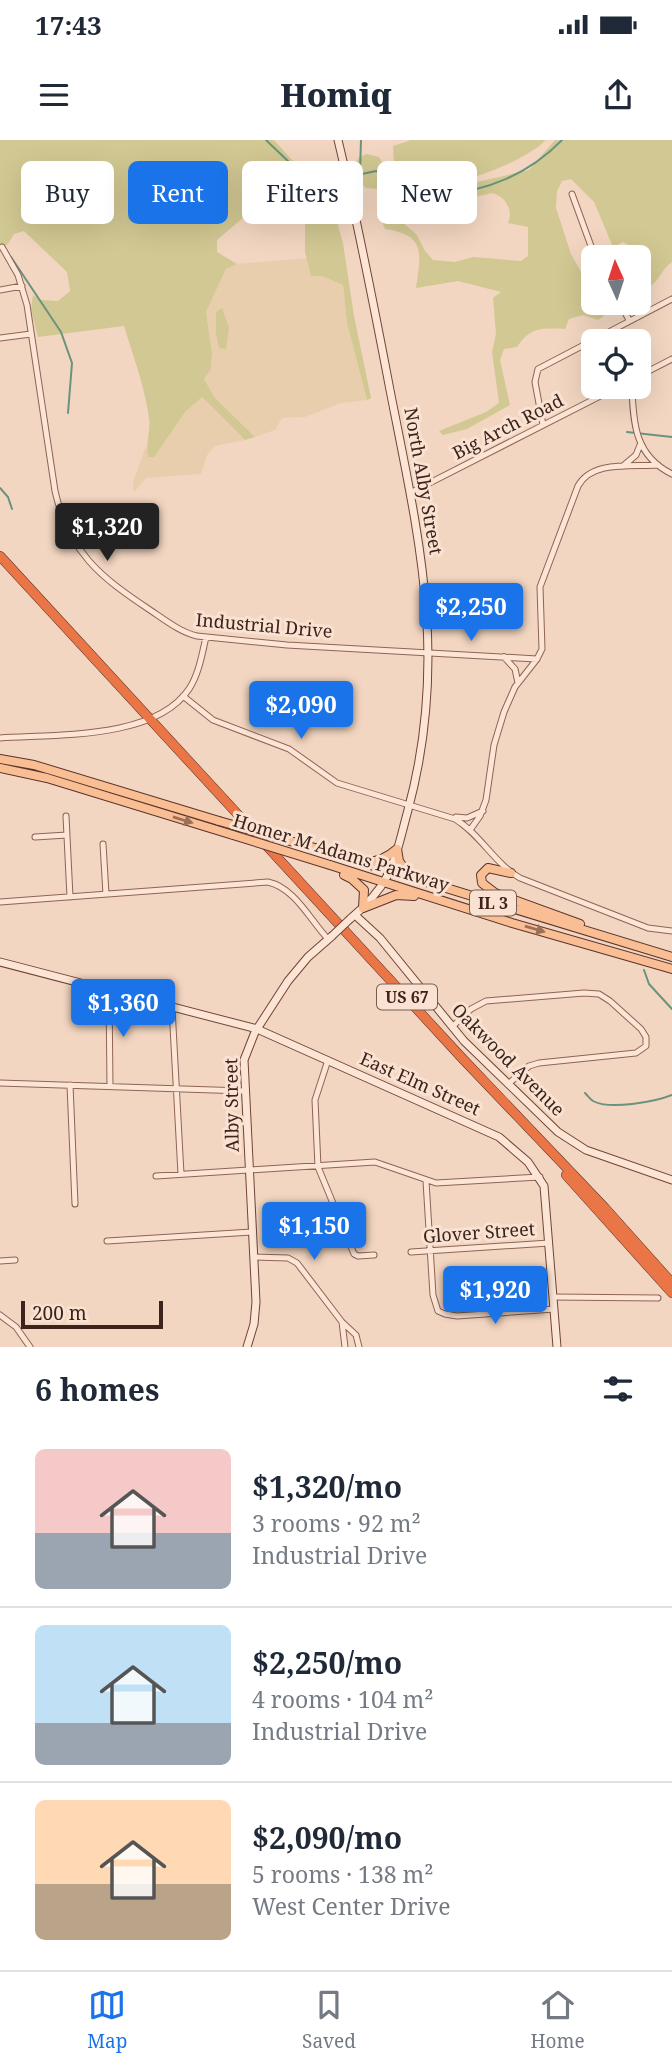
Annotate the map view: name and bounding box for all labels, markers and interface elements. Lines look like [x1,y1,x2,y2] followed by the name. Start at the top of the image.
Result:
[35,7,102,43] text: 17:43
[280,73,392,116] text: Homiq
[35,76,73,114] icon: menu
[599,76,637,114] icon: share
[21,161,114,224] chip: Buy
[128,161,228,224] chip: Rent
[242,161,363,224] chip: Filters
[377,161,477,224] chip: New
[581,245,651,315] north arrow
[581,245,651,399] map controls
[581,329,651,399] button: locate
[448,388,567,464] street label: Big Arch Road
[399,405,449,556] street label: North Alby Street
[50,504,164,563] pin: $1,320
[71,510,143,542] text: $1,320
[414,584,528,643] pin: $2,250
[435,590,507,622] text: $2,250
[195,607,333,643] street label: Industrial Drive
[244,682,358,741] pin: $2,090
[265,688,337,720] text: $2,090
[230,808,453,897] street label: Homer M Adams Parkway
[173,816,194,826] one-way arrow
[470,890,516,916] road number: IL 3
[525,925,546,935] one-way arrow
[66,979,180,1039] pin: $1,360
[377,984,437,1010] road number: US 67
[87,986,159,1018] text: $1,360
[447,998,570,1121] street label: Oakwood Avenue
[357,1046,484,1120] street label: East Elm Street
[218,1058,244,1152] street label: Alby Street
[257,1202,371,1262] pin: $1,150
[278,1209,350,1241] text: $1,150
[422,1216,536,1248] street label: Glover Street
[438,1266,552,1326] pin: $1,920
[459,1273,531,1305] text: $1,920
[21,1298,163,1330] scale bar
[32,1300,87,1326] text: 200 m
[35,1369,159,1410] text: 6 homes
[599,1370,637,1408] icon: filters
[252,1466,402,1507] text: $1,320/mo
[91,1477,175,1561] icon: home
[252,1507,421,1539] text: 3 rooms · 92 m²
[252,1539,427,1571] text: Industrial Drive
[252,1642,402,1683] text: $2,250/mo
[91,1653,175,1737] icon: home
[252,1683,434,1715] text: 4 rooms · 104 m²
[252,1715,427,1747] text: Industrial Drive
[252,1817,402,1858] text: $2,090/mo
[91,1828,175,1912] icon: home
[252,1858,434,1890] text: 5 rooms · 138 m²
[252,1890,450,1922] text: West Center Drive
[87,1986,127,2054] tab: Map
[302,1986,356,2054] tab: Saved
[531,1986,585,2054] tab: Home

